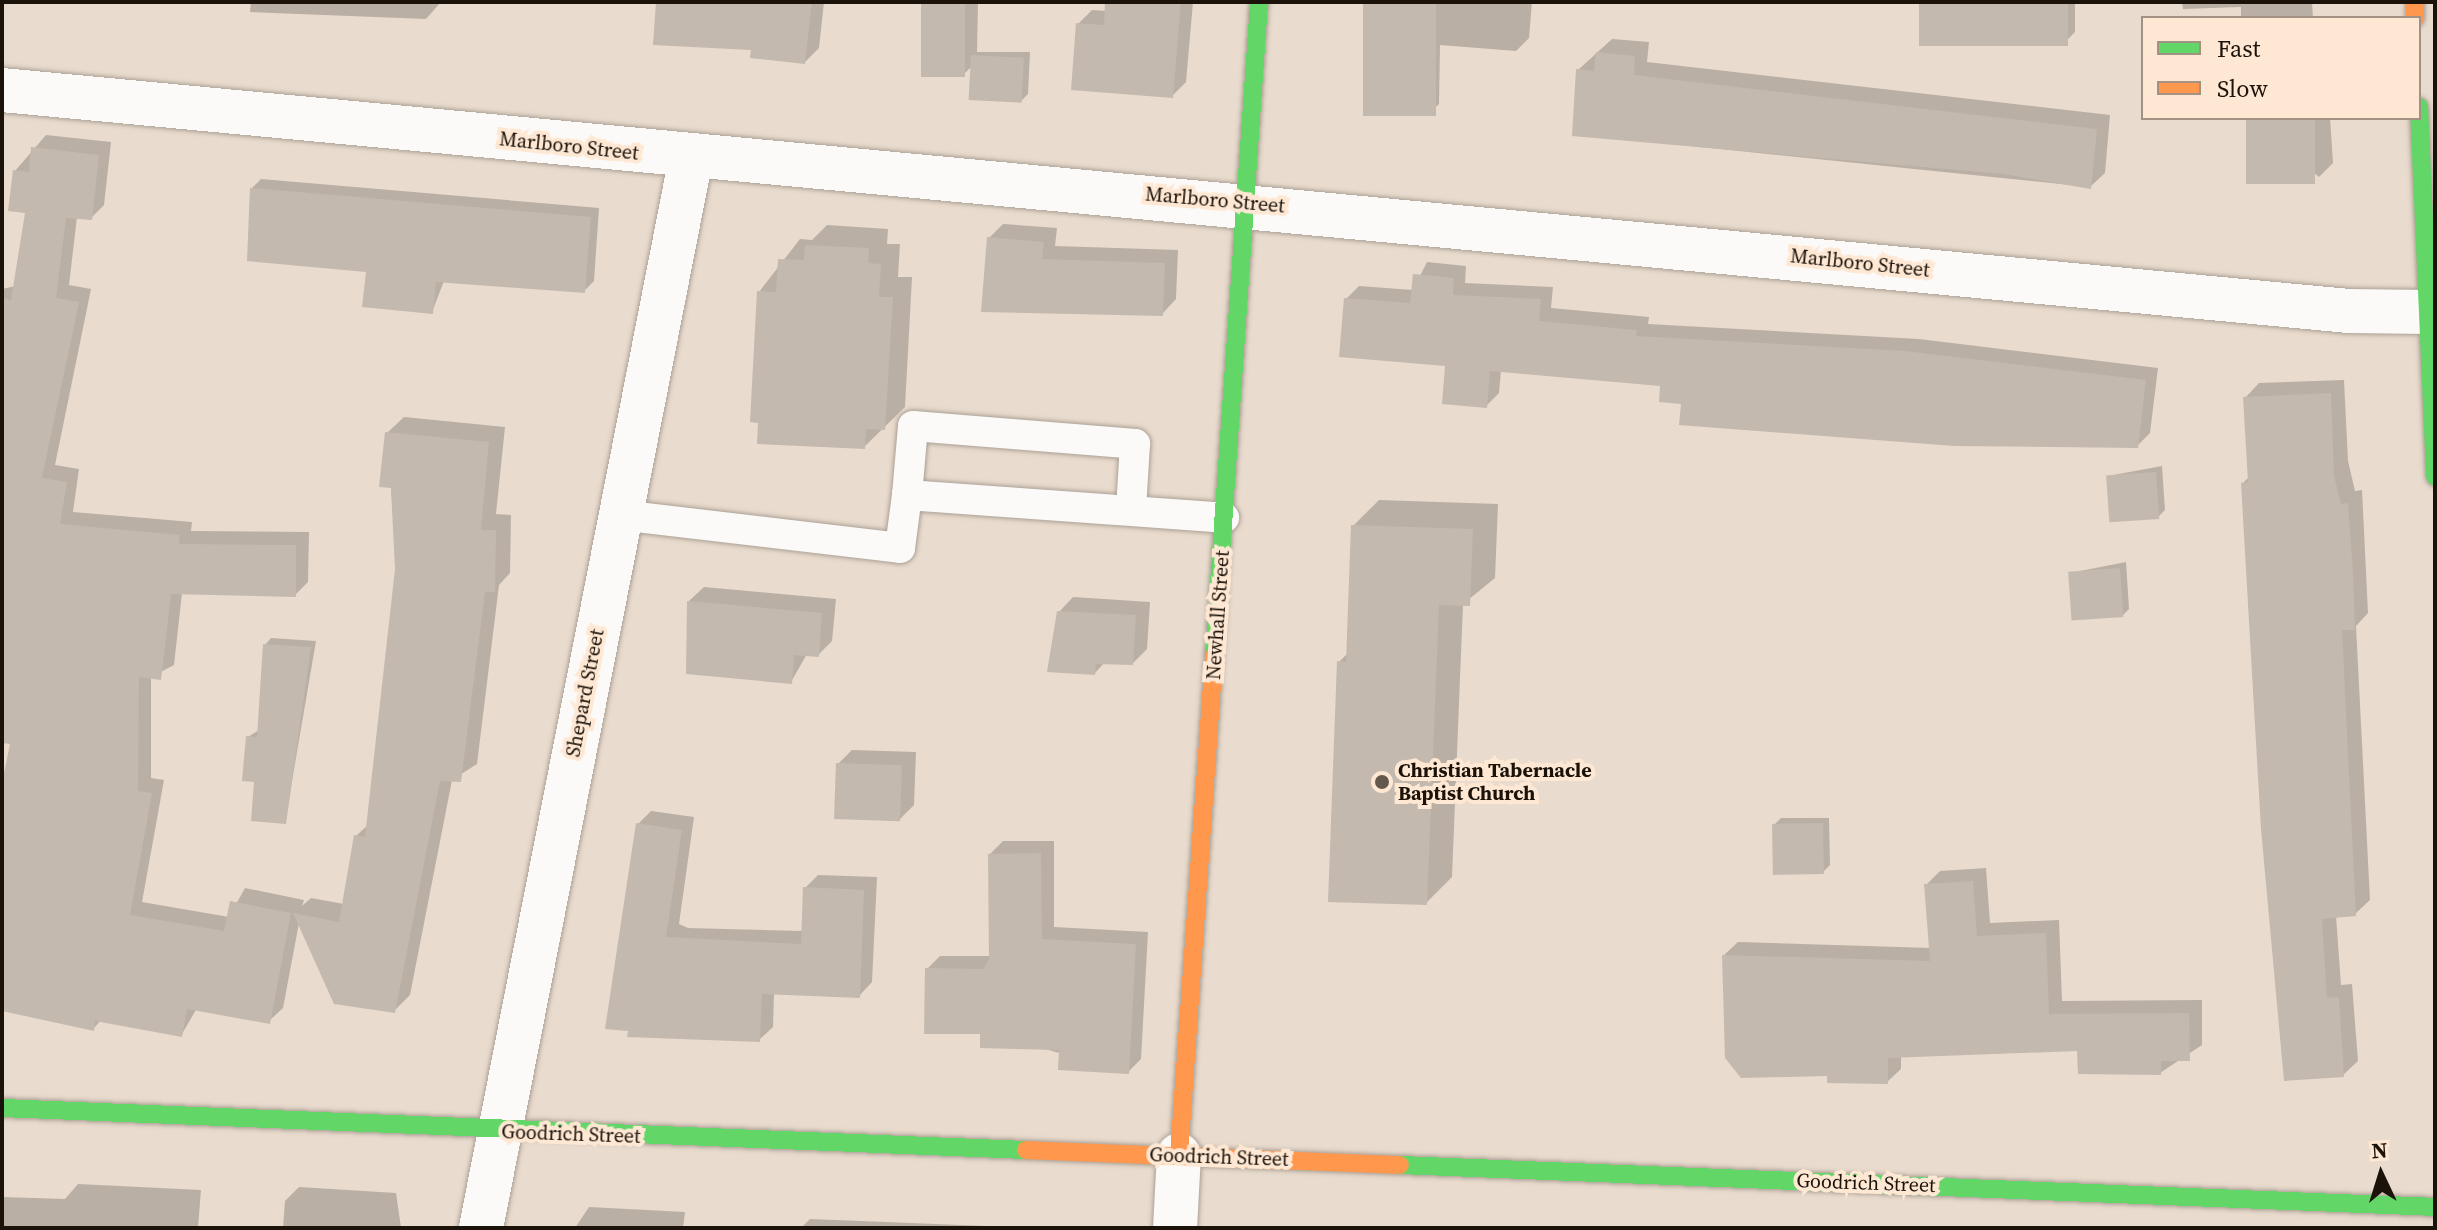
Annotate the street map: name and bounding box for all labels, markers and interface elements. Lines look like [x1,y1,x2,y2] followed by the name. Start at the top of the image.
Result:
[2141,16,2421,120] legend
[2217,32,2260,65] text: Fast
[2217,72,2268,105] text: Slow
[498,127,640,165] street label: Marlboro Street
[1144,182,1286,218] street label: Marlboro Street
[1789,244,1931,282] street label: Marlboro Street
[1202,549,1234,681] street label: Newhall Street
[561,627,609,759] street label: Shepard Street
[1398,758,1592,805] place label: Christian Tabernacle Baptist Church
[1373,773,1391,791] marker: Christian Tabernacle Baptist Church
[501,1120,641,1148] street label: Goodrich Street
[2341,1134,2421,1214] north arrow
[2370,1135,2388,1166] text: N
[1149,1143,1289,1171] street label: Goodrich Street
[1796,1169,1936,1197] street label: Goodrich Street

